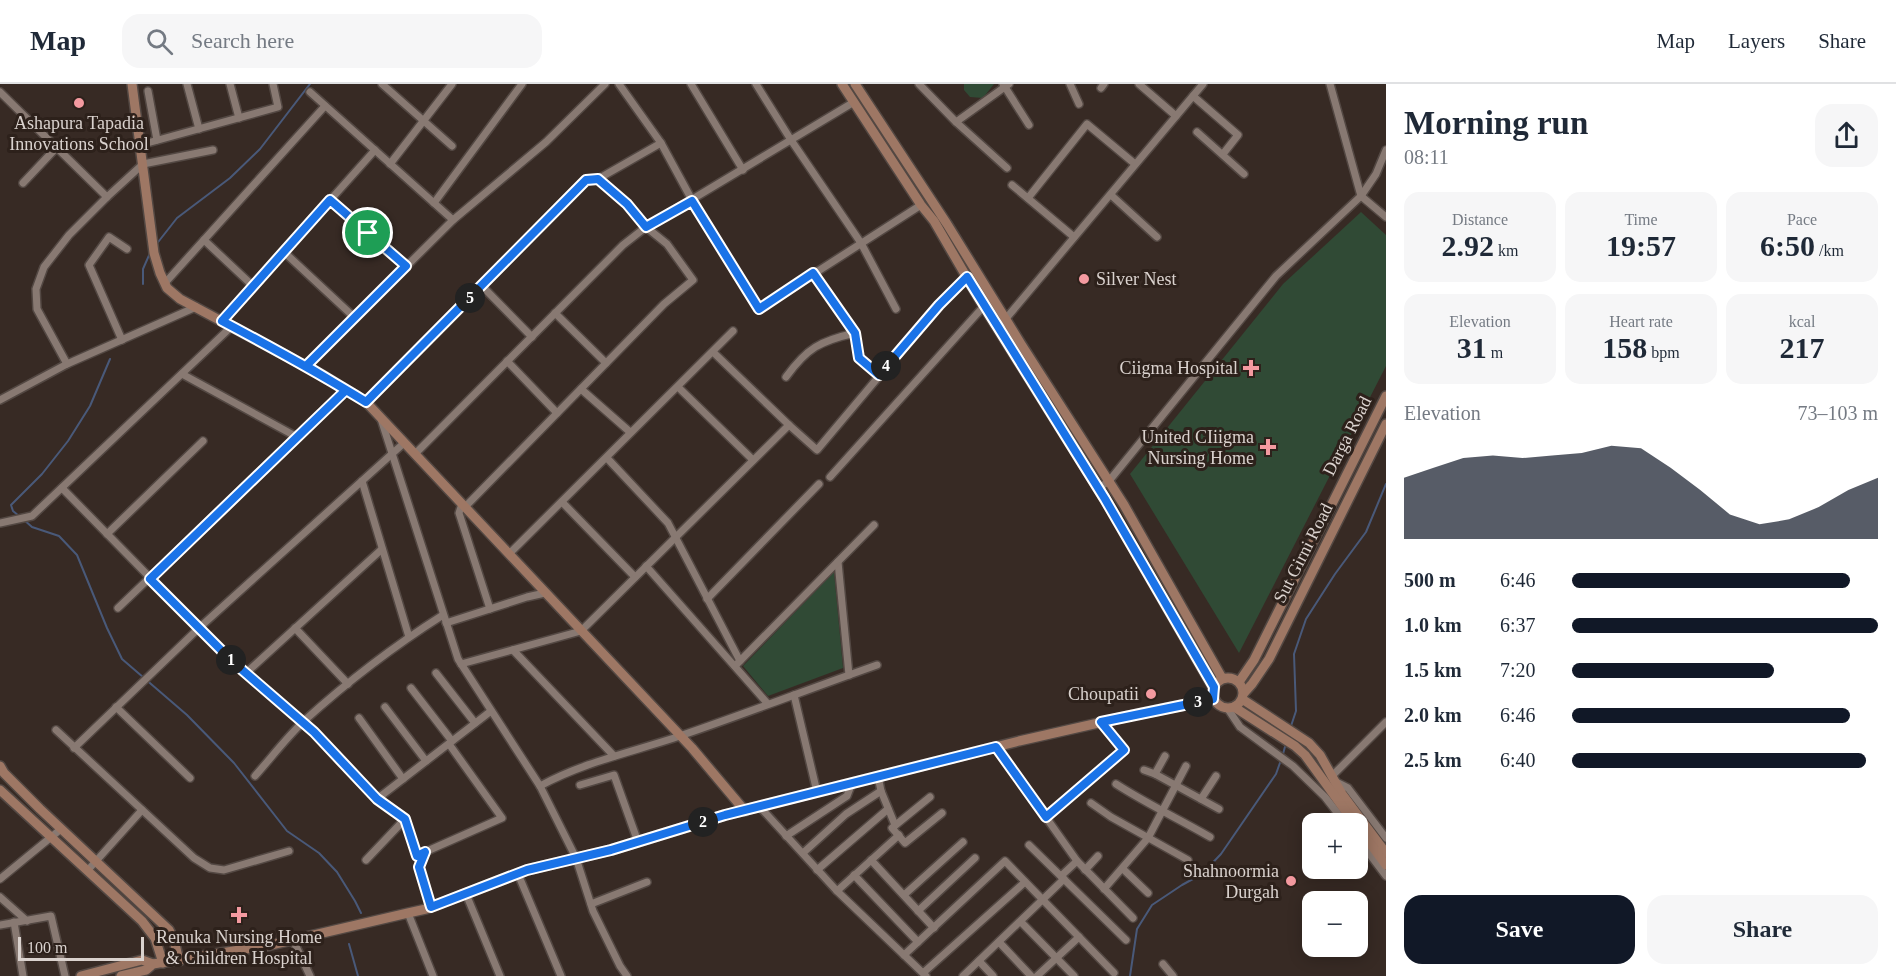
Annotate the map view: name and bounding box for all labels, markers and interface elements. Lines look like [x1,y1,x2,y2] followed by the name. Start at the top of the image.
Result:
[122,14,542,68] search box
[30,25,86,56] text: Map
[143,25,176,58] icon: search
[191,28,294,53] text: Search here
[1657,29,1695,53] text: Map
[1728,29,1785,53] text: Layers
[1818,29,1866,53] text: Share
[72,96,86,110] marker: Ashapura Tapadia Innovations School
[1815,104,1878,167] button: share
[1404,105,1588,141] text: Morning run
[9,113,149,154] place label: Ashapura Tapadia Innovations School
[1404,146,1449,168] text: 08:11
[342,207,393,258] pin
[1452,211,1508,228] text: Distance
[1624,211,1658,228] text: Time
[1787,211,1817,228] text: Pace
[351,216,384,249] icon: arrive
[1442,229,1494,262] text: 2.92
[1606,229,1676,262] text: 19:57
[1760,229,1815,262] text: 6:50
[1494,242,1518,259] text: km
[1815,242,1844,259] text: /km
[1096,269,1177,289] place label: Silver Nest
[1077,272,1091,286] marker: Silver Nest
[455,283,485,313] pin: 5
[466,289,474,306] text: 5
[1449,313,1511,330] text: Elevation
[1609,313,1673,330] text: Heart rate
[1789,313,1815,330] text: kcal
[1457,331,1487,364] text: 31
[1602,331,1647,364] text: 158
[1780,331,1825,364] text: 217
[1487,344,1503,361] text: m
[1647,344,1680,361] text: bpm
[871,351,901,381] pin: 4
[882,357,890,374] text: 4
[1120,358,1238,378] place label: Ciigma Hospital
[1242,359,1260,377] marker: Ciigma Hospital
[1319,393,1375,479] street label: Darga Road
[1404,402,1481,424] text: Elevation
[1797,402,1878,424] text: 73–103 m
[1142,427,1254,468] place label: United CIiigma Nursing Home
[1259,438,1277,456] marker: United CIiigma Nursing Home
[1269,500,1337,606] street label: Sut Girni Road
[1404,569,1456,591] text: 500 m
[1500,569,1536,591] text: 6:46
[1404,614,1462,636] text: 1.0 km
[1500,614,1536,636] text: 6:37
[216,645,246,675] pin: 1
[227,651,235,668] text: 1
[1404,659,1462,681] text: 1.5 km
[1500,659,1536,681] text: 7:20
[1068,684,1139,704] place label: Choupatii
[1144,687,1158,701] marker: Choupatii
[1183,687,1213,717] pin: 3
[1194,693,1202,710] text: 3
[1404,704,1462,726] text: 2.0 km
[1500,704,1536,726] text: 6:46
[1404,749,1462,771] text: 2.5 km
[1500,749,1536,771] text: 6:40
[688,807,718,837] pin: 2
[699,813,707,830] text: 2
[1302,813,1368,957] map controls
[1302,813,1368,879] button: +
[1183,861,1279,902] place label: Shahnoormia Durgah
[1284,874,1298,888] marker: Shahnoormia Durgah
[1302,891,1368,957] button: −
[1404,895,1635,964] button: Save
[1647,895,1878,964] button: Share
[230,906,248,924] marker: Renuka Nursing Home & Children Hospital
[156,927,322,968] place label: Renuka Nursing Home & Children Hospital
[18,934,144,962] scale bar
[27,939,67,956] text: 100 m

